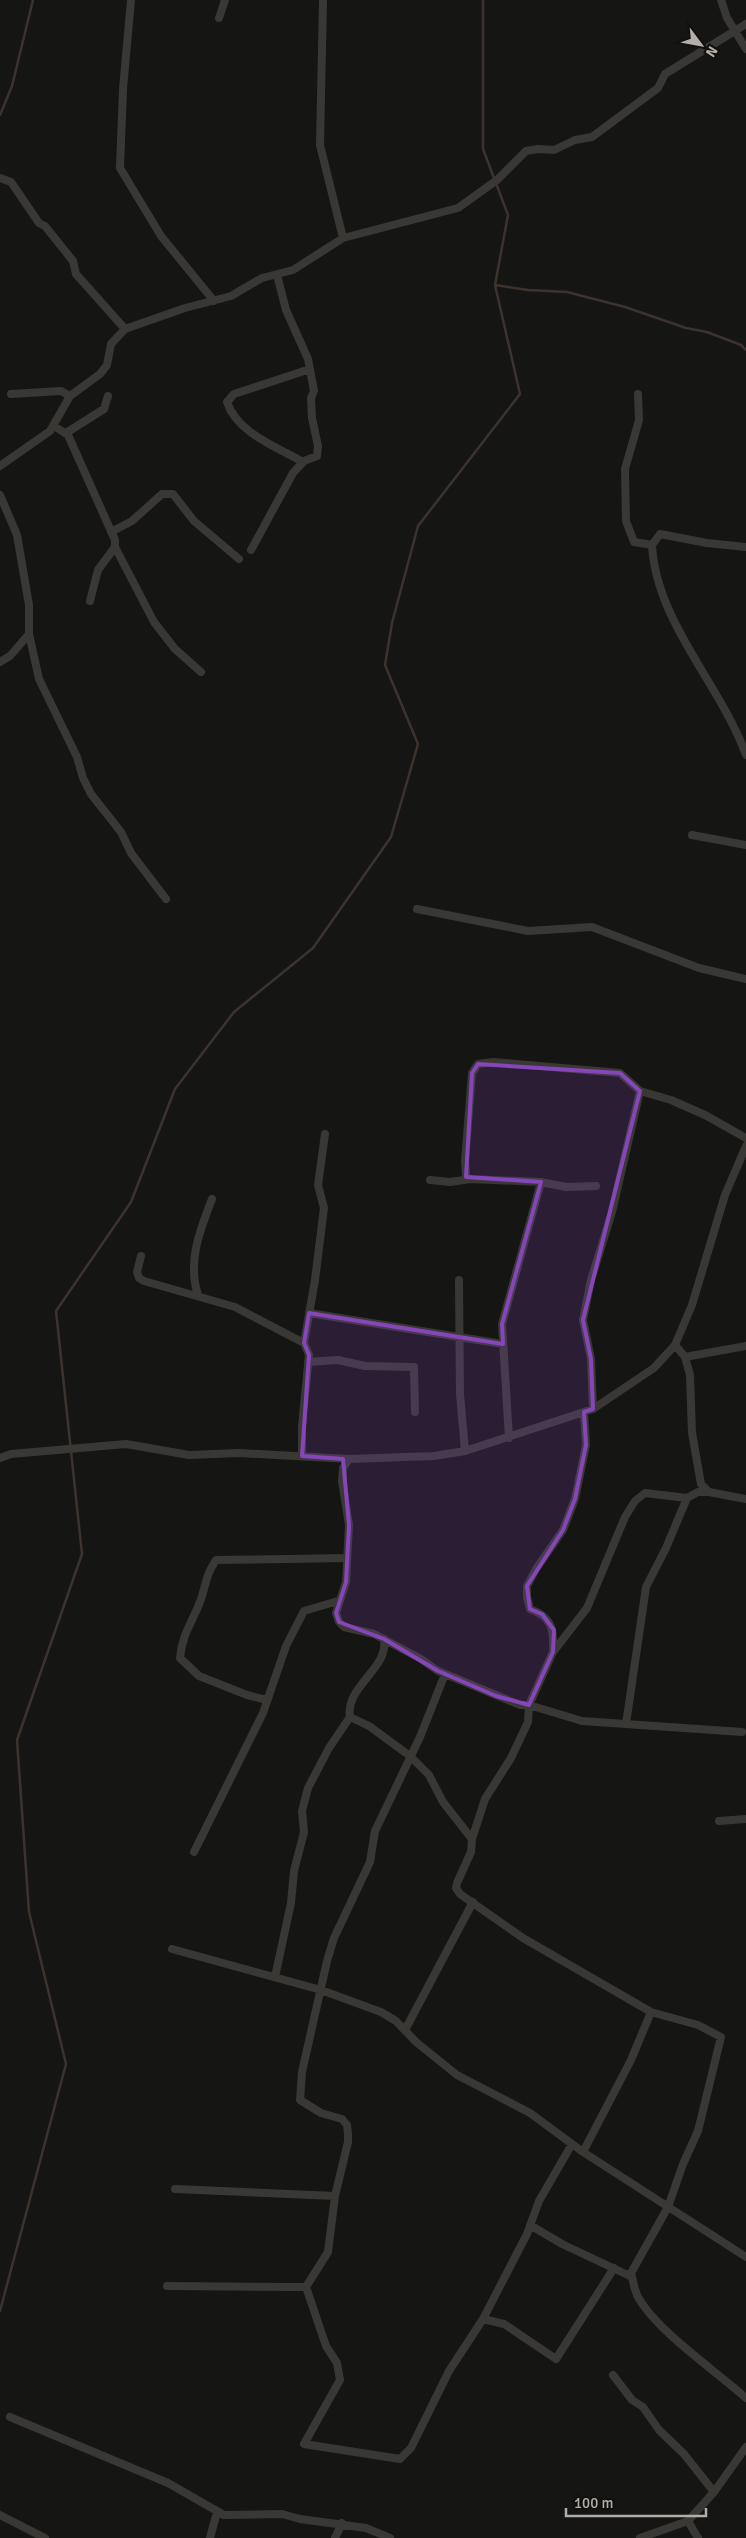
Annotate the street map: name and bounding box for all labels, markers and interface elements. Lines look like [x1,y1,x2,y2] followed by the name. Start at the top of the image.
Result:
[676,20,726,70] north arrow
[702,43,721,60] text: N
[566,2486,706,2518] scale bar
[574,2494,614,2512] text: 100 m

